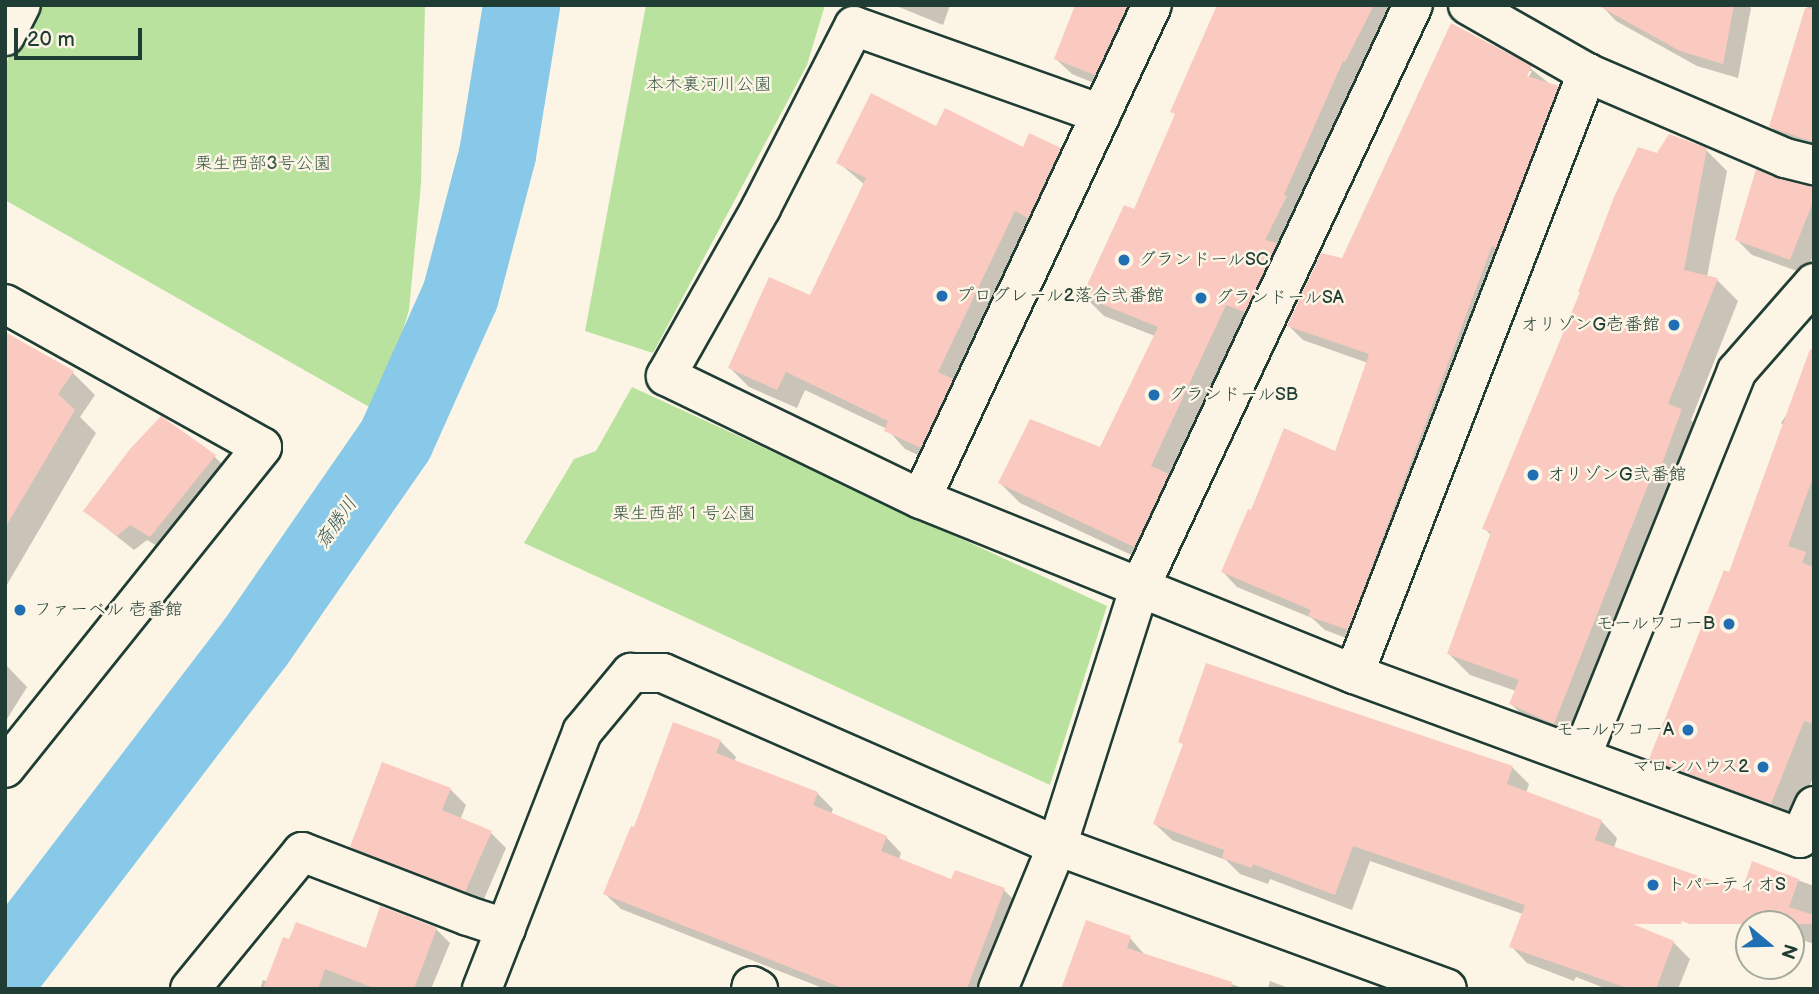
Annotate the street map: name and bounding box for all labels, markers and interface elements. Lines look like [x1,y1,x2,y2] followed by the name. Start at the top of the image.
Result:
[18,14,145,58] scale bar
[27,27,75,52] text: 20 m
[646,74,772,96] park label: 本木裏河川公園
[194,153,332,175] park label: 栗生西部3号公園
[1138,249,1270,271] place label: グランドールSC
[1116,252,1132,268] marker: グランドールSC
[956,285,1165,307] place label: プログレール2落合弐番館
[1215,287,1345,309] place label: グランドールSA
[934,288,950,304] marker: プログレール2落合弐番館
[1193,290,1209,306] marker: グランドールSA
[1521,314,1660,336] place label: オリゾンG壱番館
[1666,317,1682,333] marker: オリゾンG壱番館
[1168,384,1299,406] place label: グランドールSB
[1146,387,1162,403] marker: グランドールSB
[1547,464,1686,486] place label: オリゾンG弐番館
[1525,467,1541,483] marker: オリゾンG弐番館
[311,493,363,553] water label: 斎勝川
[612,503,756,525] park label: 栗生西部１号公園
[34,599,183,621] place label: ファーベル 壱番館
[12,602,28,618] marker: ファーベル 壱番館
[1595,613,1715,635] place label: モールワコーB
[1721,616,1737,632] marker: モールワコーB
[1555,719,1674,741] place label: モールワコーA
[1680,722,1696,738] marker: モールワコーA
[1630,756,1749,778] place label: マロンハウス2
[1755,759,1771,775] marker: マロンハウス2
[1667,874,1786,896] place label: トパーティオS
[1645,877,1661,893] marker: トパーティオS
[1735,910,1805,980] north arrow
[1775,941,1802,962] text: N

